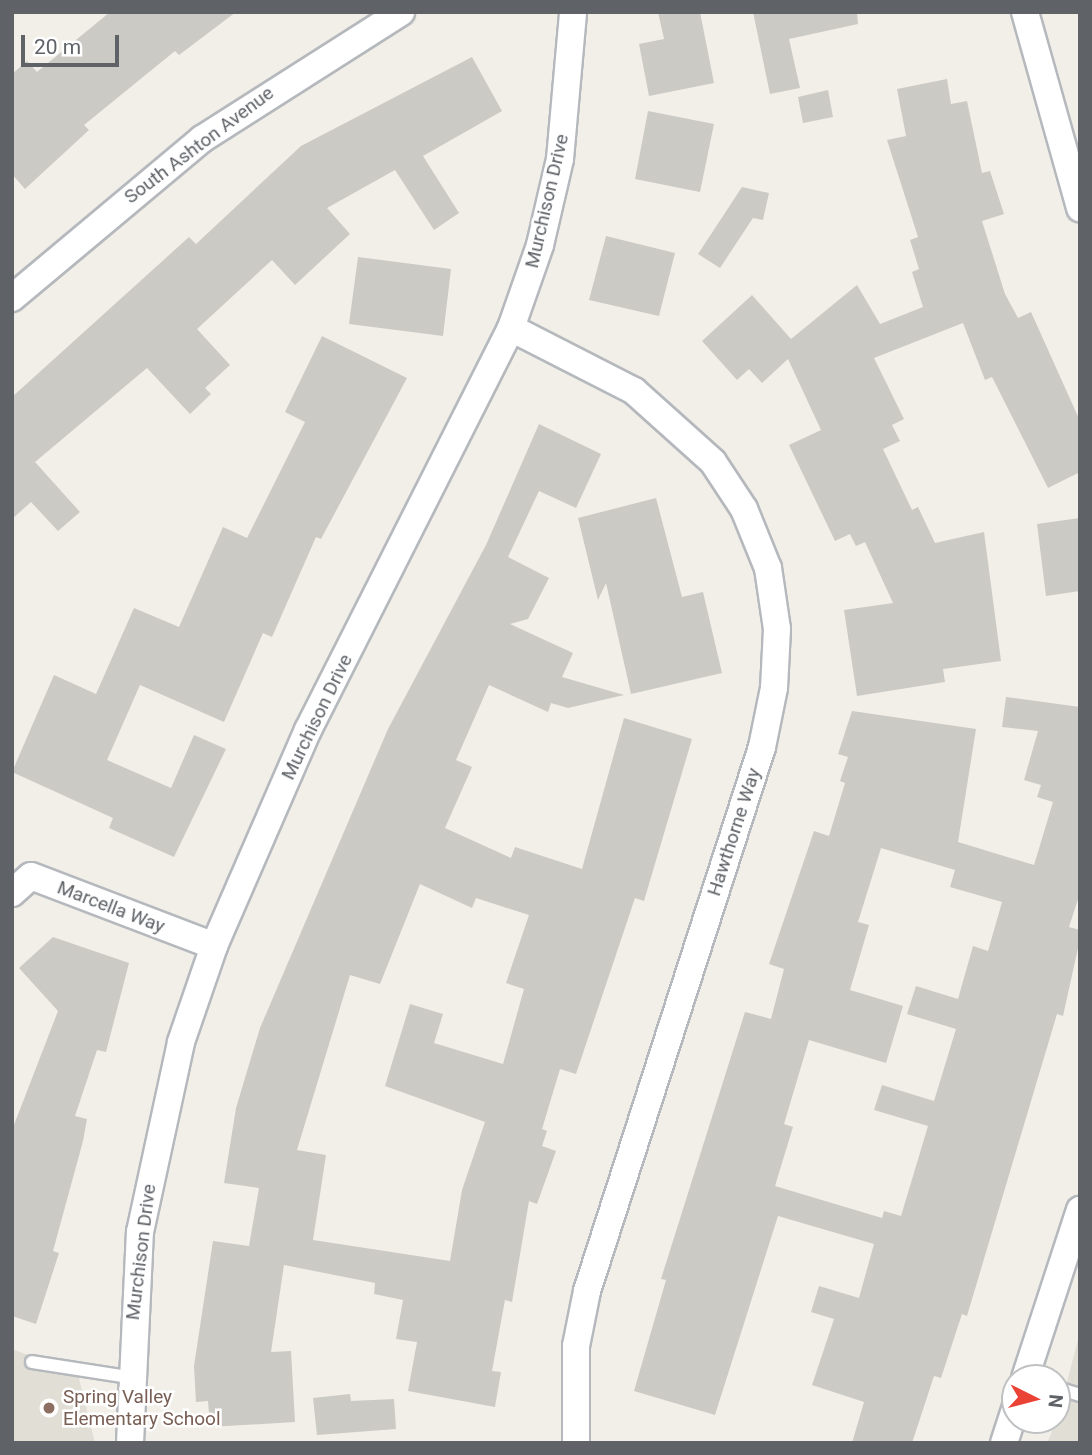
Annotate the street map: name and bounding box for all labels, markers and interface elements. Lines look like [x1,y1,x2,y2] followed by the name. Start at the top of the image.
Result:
[24,21,122,65] scale bar
[34,35,81,59] text: 20 m
[120,81,278,209] street label: South Ashton Avenue
[520,132,574,270] street label: Murchison Drive
[277,650,357,784] street label: Murchison Drive
[703,765,765,899] street label: Hawthorne Way
[54,876,168,938] street label: Marcella Way
[121,1183,161,1321] street label: Murchison Drive
[1001,1364,1071,1434] north arrow
[63,1386,221,1430] place label: Spring Valley Elementary School
[1043,1393,1068,1409] text: N
[41,1400,57,1416] marker: Spring Valley Elementary School

